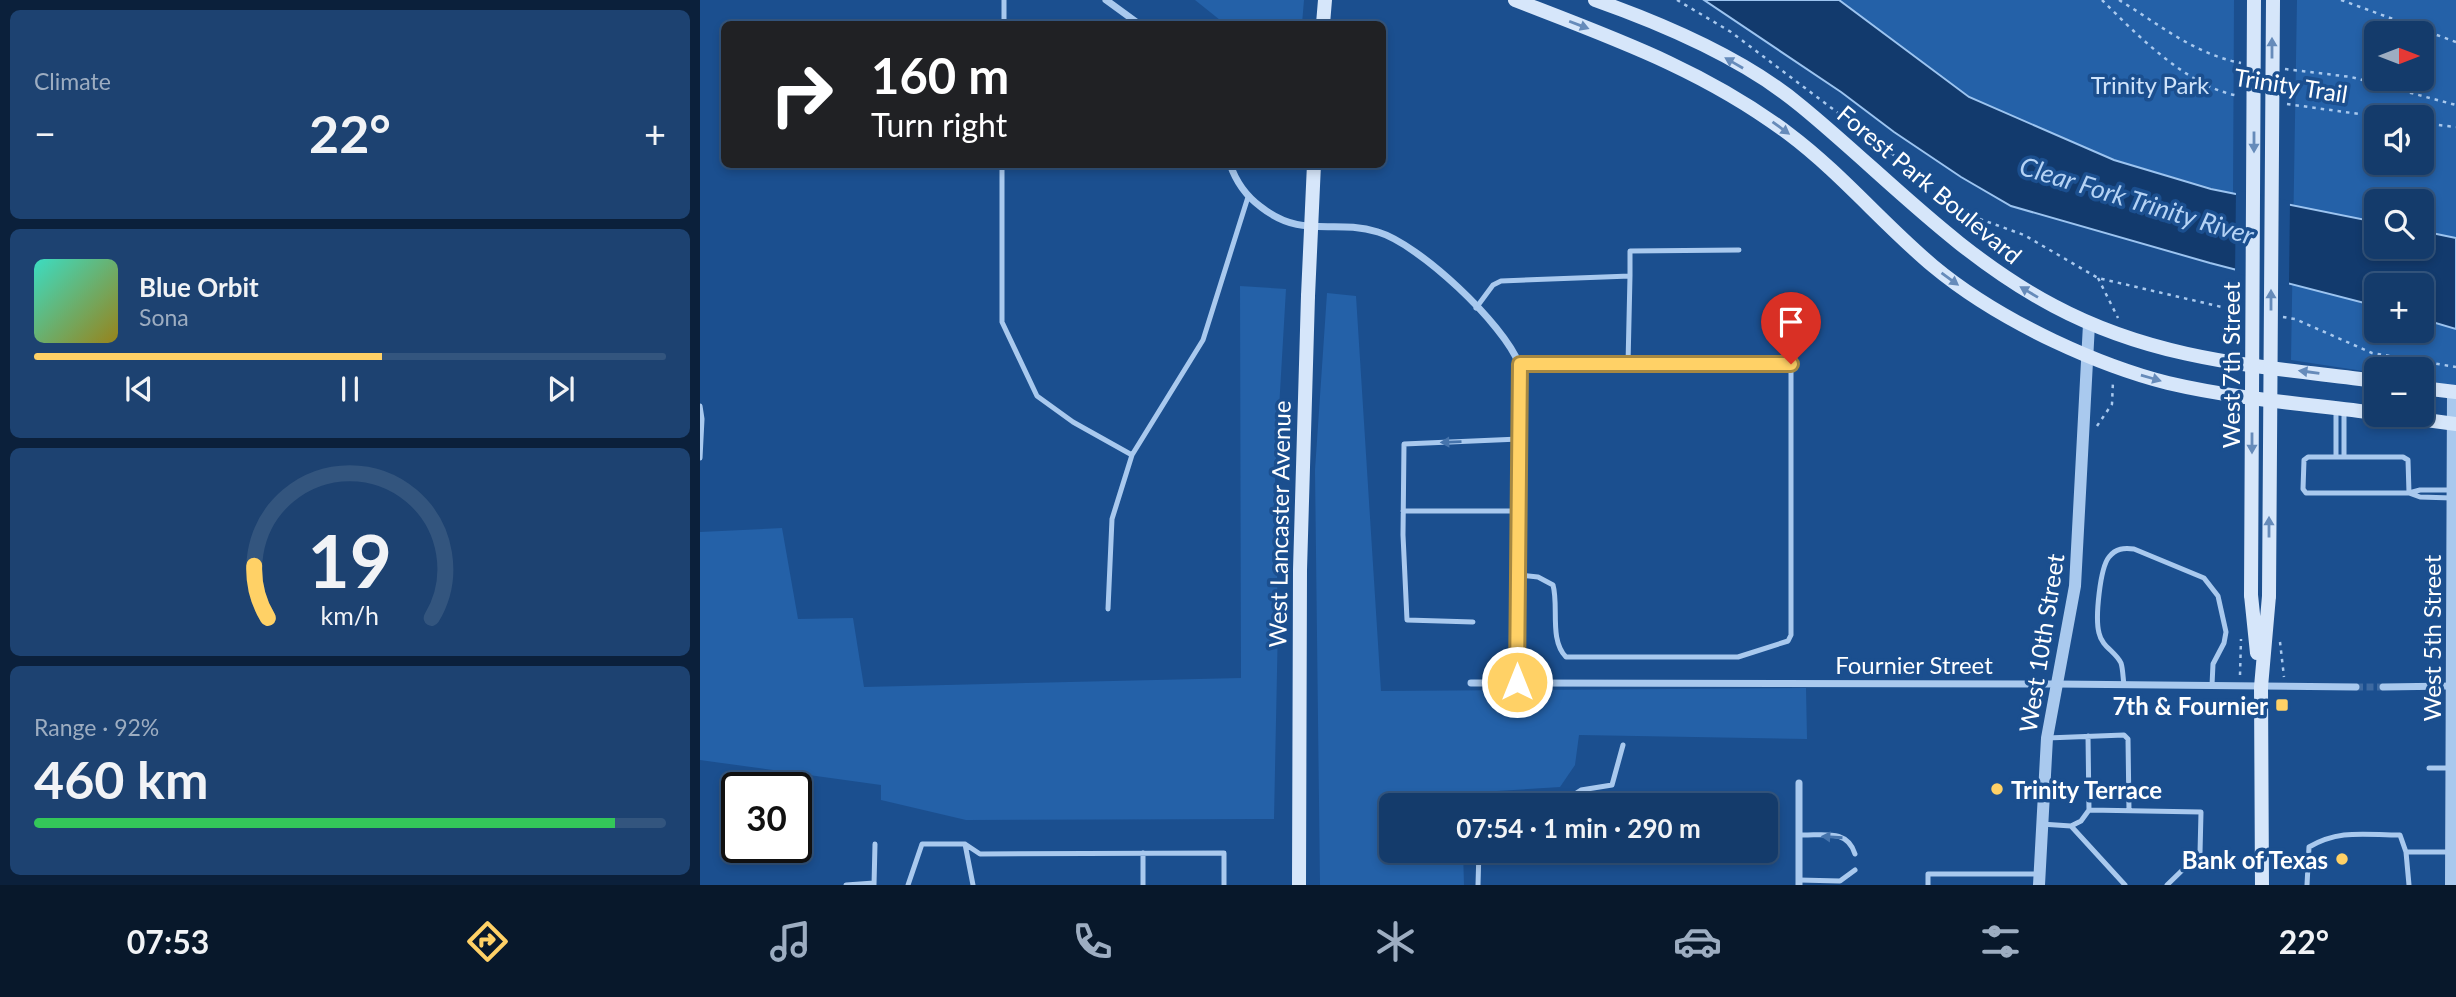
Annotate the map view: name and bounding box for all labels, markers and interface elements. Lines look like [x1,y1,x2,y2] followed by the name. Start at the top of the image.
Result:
[1568,19,1589,30] one-way arrow
[2364,21,2434,91] north arrow
[2364,21,2434,427] map controls
[2267,37,2278,59] one-way arrow
[871,46,1009,104] text: 160 m
[756,49,847,140] icon: right
[1725,57,1744,69] one-way arrow
[2232,62,2350,108] street label: Trinity Trail
[34,67,111,95] text: Climate
[2091,70,2210,99] park label: Trinity Park
[1832,99,2028,269] street label: Forest Park Boulevard
[309,102,391,164] text: 22°
[871,105,1007,144] text: Turn right
[2364,105,2434,175] button: sound
[34,110,56,156] text: −
[644,110,666,156] text: +
[1772,120,1790,134] one-way arrow
[2248,131,2260,153] one-way arrow
[2016,149,2259,251] water label: Clear Fork Trinity River
[2364,189,2434,259] button: search
[139,271,259,303] text: Blue Orbit
[1941,271,1959,285] one-way arrow
[2364,273,2434,343] button: +
[2216,281,2245,448] street label: West 7th Street
[2020,285,2039,298] one-way arrow
[2265,289,2277,311] one-way arrow
[1761,292,1821,364] pin
[139,303,189,331] text: Sona
[1772,303,1810,341] icon: arrive
[2364,357,2434,427] button: −
[2298,367,2320,378] one-way arrow
[120,370,158,408] icon: previous
[331,370,369,408] icon: pause
[542,370,580,408] icon: next
[2141,373,2163,384] one-way arrow
[1262,400,1296,648] street label: West Lancaster Avenue
[2246,432,2258,454] one-way arrow
[1440,436,1462,447] one-way arrow
[308,516,392,604] text: 19
[2263,516,2275,538] one-way arrow
[2013,551,2069,734] street label: West 10th Street
[2417,554,2446,721] street label: West 5th Street
[321,600,379,630] text: km/h
[1480,645,1554,719] position arrow
[1835,650,1993,679] street label: Fournier Street
[2112,691,2268,720] place label: 7th & Fournier
[2274,697,2290,713] marker: 7th & Fournier
[34,713,159,741] text: Range · 92%
[34,748,208,810] text: 460 km
[721,772,812,863] speed limit sign: 30
[2011,775,2162,804] place label: Trinity Terrace
[1989,781,2005,797] marker: Trinity Terrace
[1456,812,1701,844] text: 07:54 · 1 min · 290 m
[1821,831,1843,842] one-way arrow
[2182,845,2328,874] place label: Bank of Texas
[2334,851,2350,867] marker: Bank of Texas
[463,917,512,966] icon: directions
[766,917,815,966] icon: music
[1068,917,1117,966] icon: phone
[1371,917,1420,966] icon: climate
[1673,917,1722,966] icon: car
[1976,917,2025,966] icon: filters
[127,922,209,961] text: 07:53
[2279,922,2329,961] text: 22°

